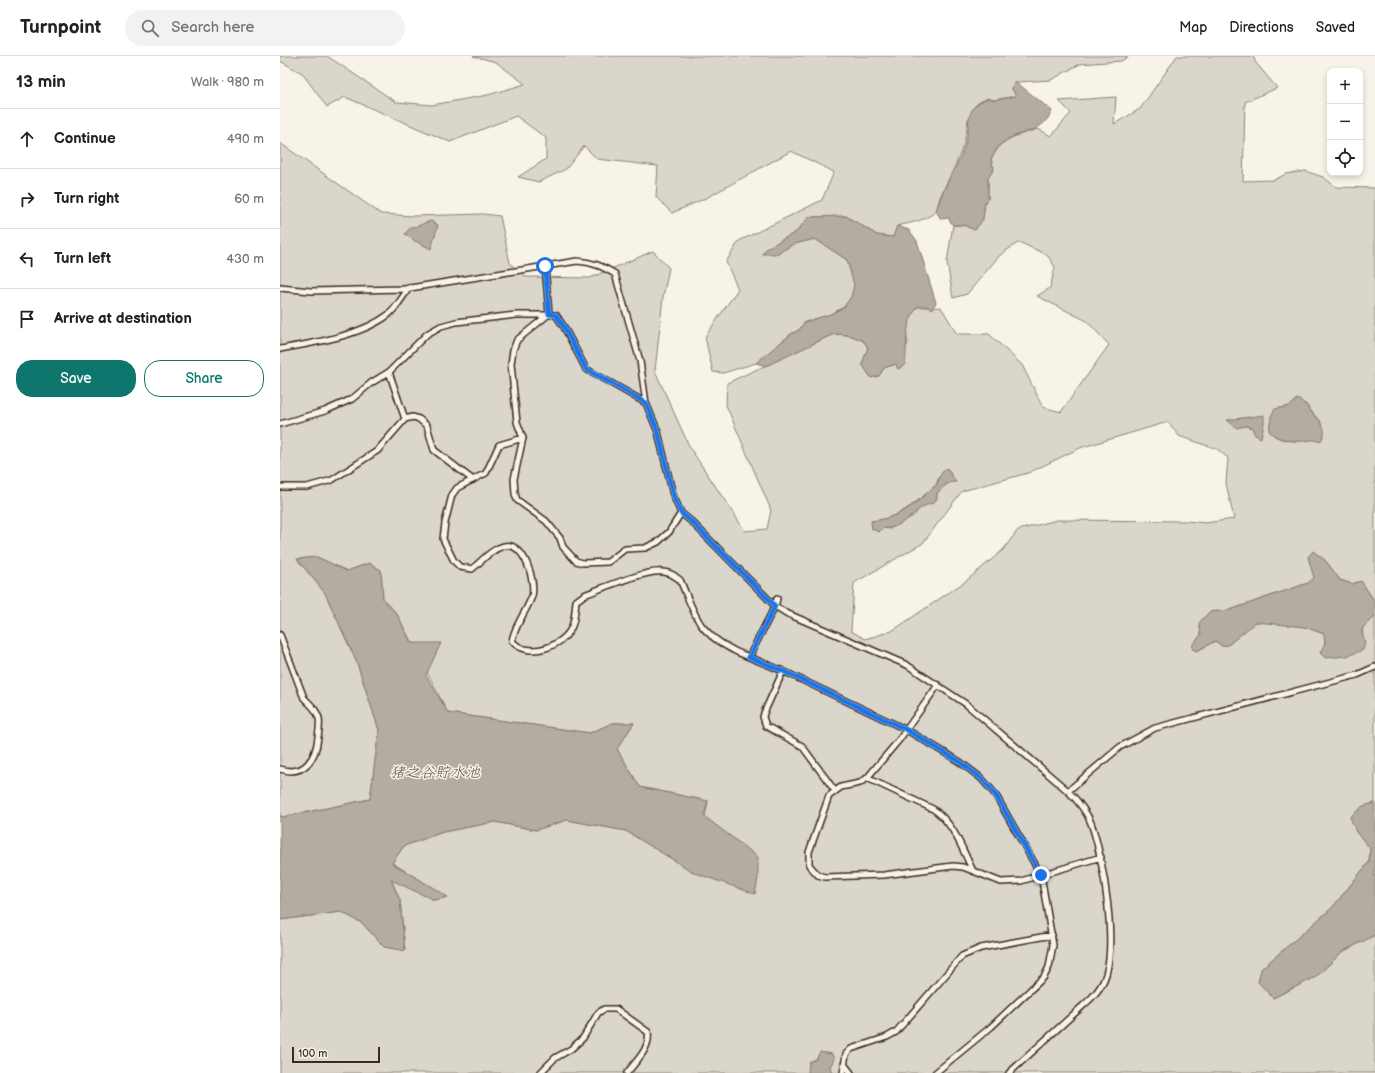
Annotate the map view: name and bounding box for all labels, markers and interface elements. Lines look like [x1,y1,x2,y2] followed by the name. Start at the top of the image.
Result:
[125,10,405,46] search box
[20,16,101,39] text: Turnpoint
[139,17,161,39] icon: search
[171,18,254,37] text: Search here
[1179,19,1207,36] text: Map
[1229,19,1294,36] text: Directions
[1316,19,1355,36] text: Saved
[1327,68,1363,176] map controls
[1327,68,1363,104] button: +
[16,72,66,92] text: 13 min
[191,74,264,90] text: Walk · 980 m
[1327,104,1363,140] button: −
[16,128,38,150] icon: ahead
[54,129,116,148] text: Continue
[227,131,264,147] text: 490 m
[1327,140,1363,176] button: locate
[16,188,38,210] icon: right
[54,189,119,208] text: Turn right
[234,191,264,207] text: 60 m
[16,248,38,270] icon: left
[54,249,111,268] text: Turn left
[226,251,264,267] text: 430 m
[536,257,554,275] route start
[16,308,38,330] icon: arrive
[54,309,192,328] text: Arrive at destination
[16,360,136,397] button: Save
[144,360,264,397] button: Share
[390,763,481,782] water label: 猪之谷貯水池
[1032,866,1050,884] route end
[292,1045,380,1064] scale bar
[298,1047,327,1060] text: 100 m

